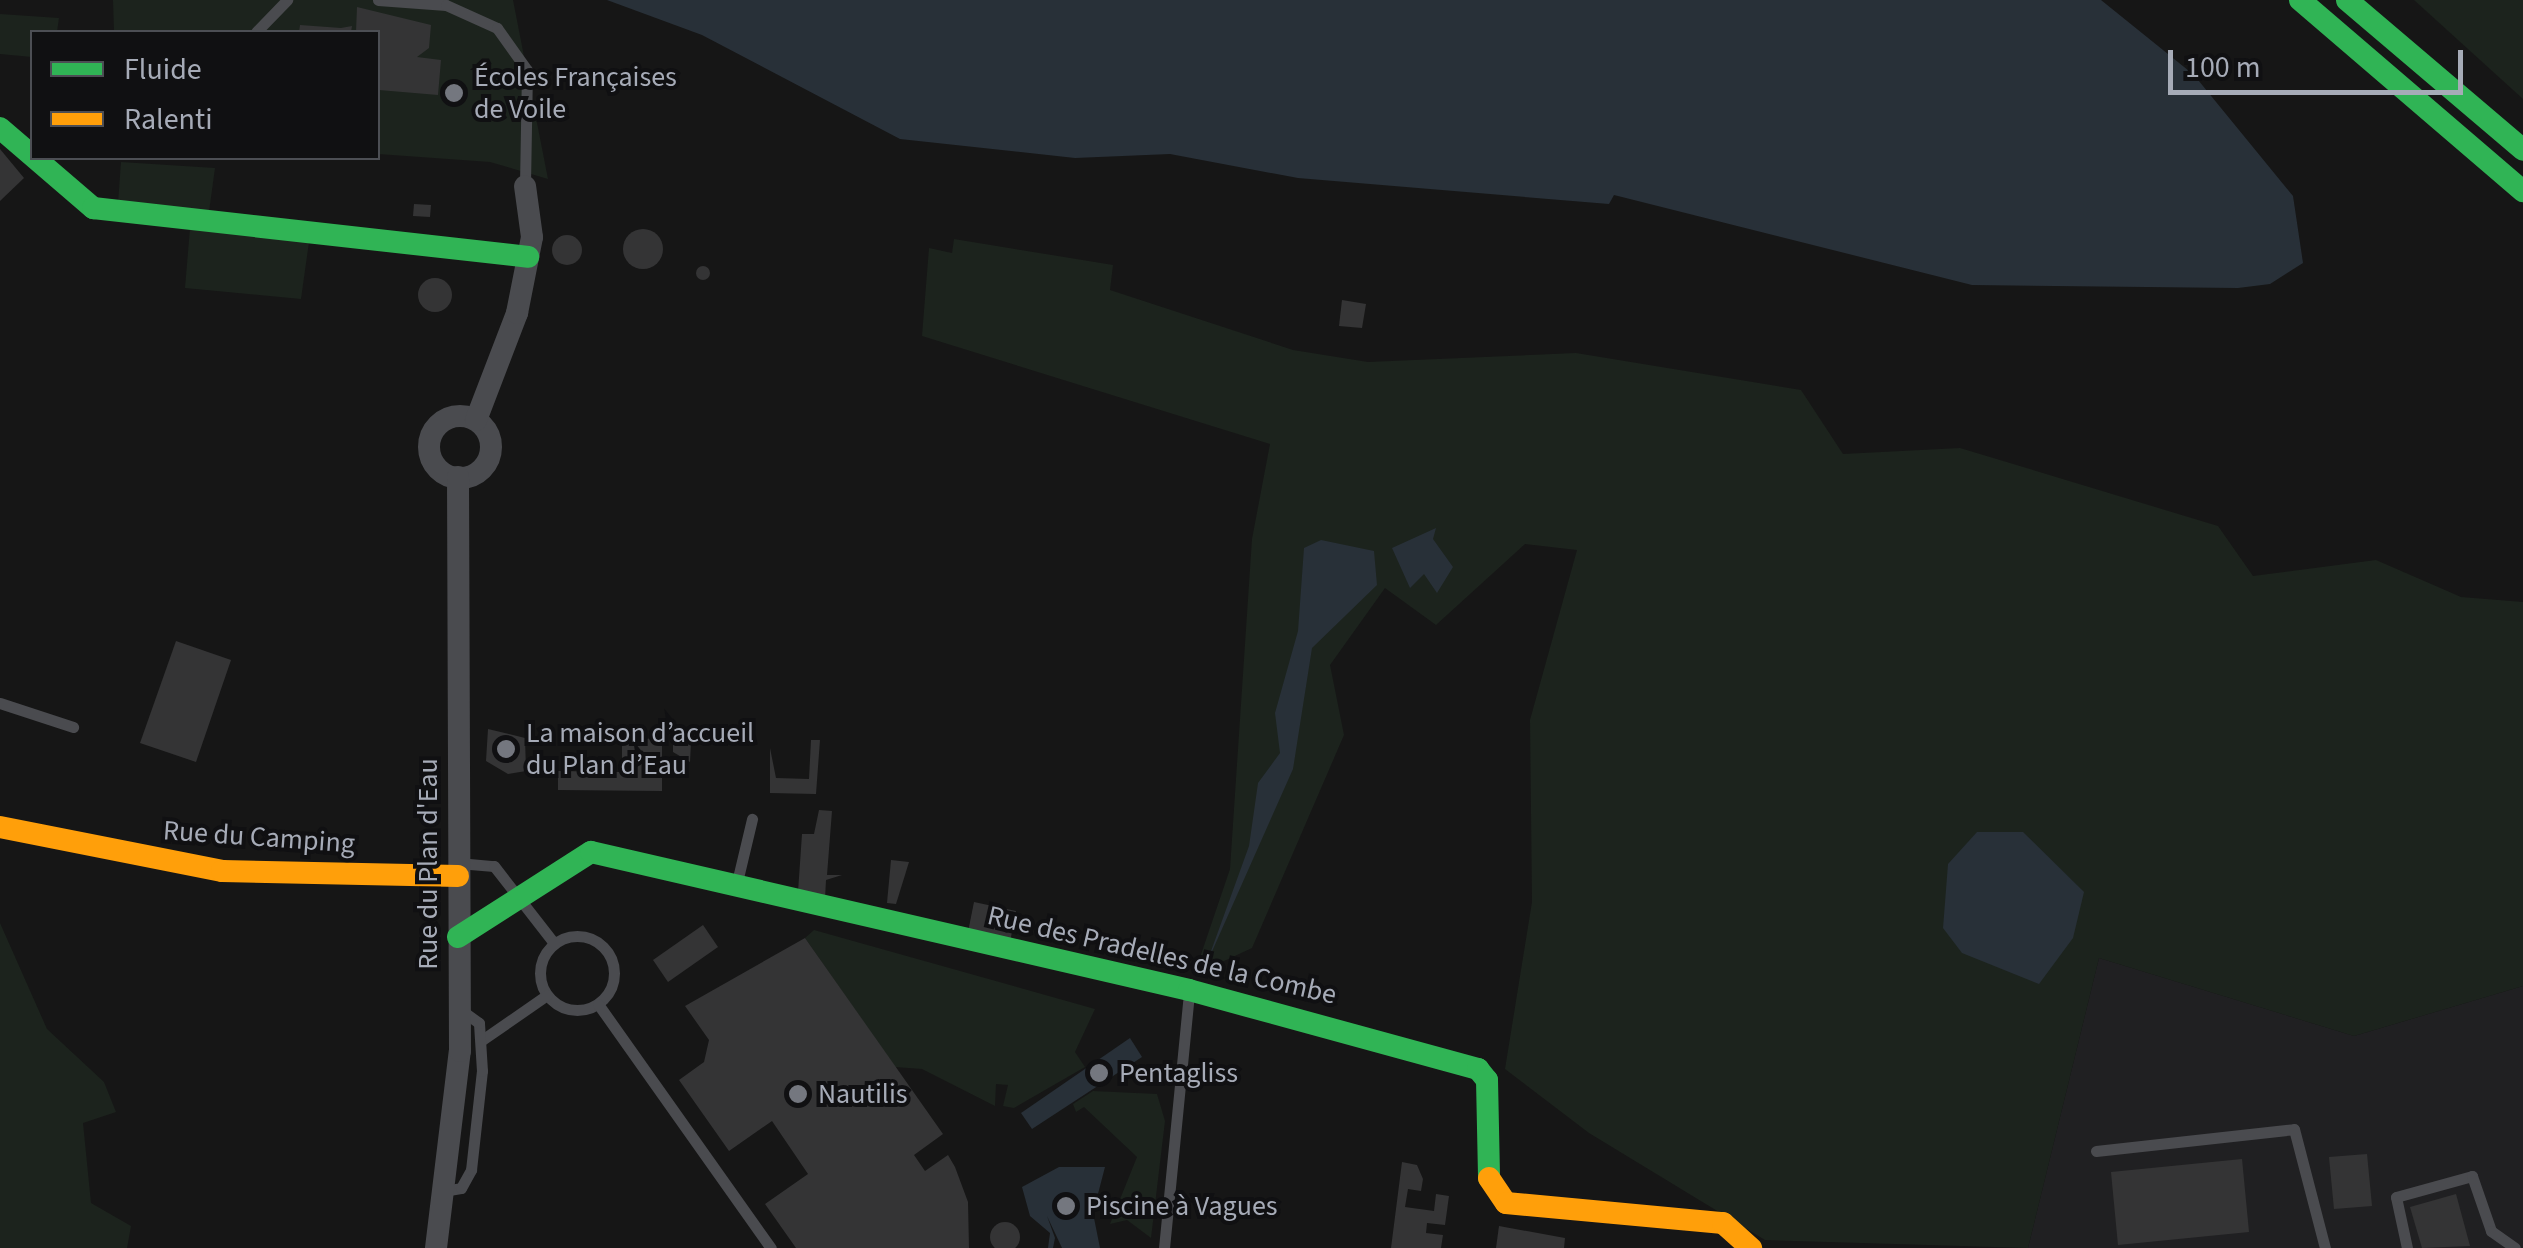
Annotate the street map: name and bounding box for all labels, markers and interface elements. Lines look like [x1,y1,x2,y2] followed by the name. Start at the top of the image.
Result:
[30,30,380,160] legend
[2173,30,2468,92] scale bar
[2185,46,2261,89] text: 100 m
[124,48,202,91] text: Fluide
[474,60,677,126] place label: Écoles Françaises de Voile
[443,82,465,104] marker: Écoles Françaises de Voile
[124,98,213,141] text: Ralenti
[526,716,754,782] place label: La maison d’accueil du Plan d’Eau
[495,738,517,760] marker: La maison d’accueil du Plan d’Eau
[411,758,445,970] street label: Rue du Plan d'Eau
[162,814,356,860] street label: Rue du Camping
[984,898,1340,1012] street label: Rue des Pradelles de la Combe
[1119,1056,1238,1090] place label: Pentagliss
[1088,1062,1110,1084] marker: Pentagliss
[818,1077,908,1111] place label: Nautilis
[787,1083,809,1105] marker: Nautilis
[1086,1189,1278,1223] place label: Piscine à Vagues
[1055,1195,1077,1217] marker: Piscine à Vagues

